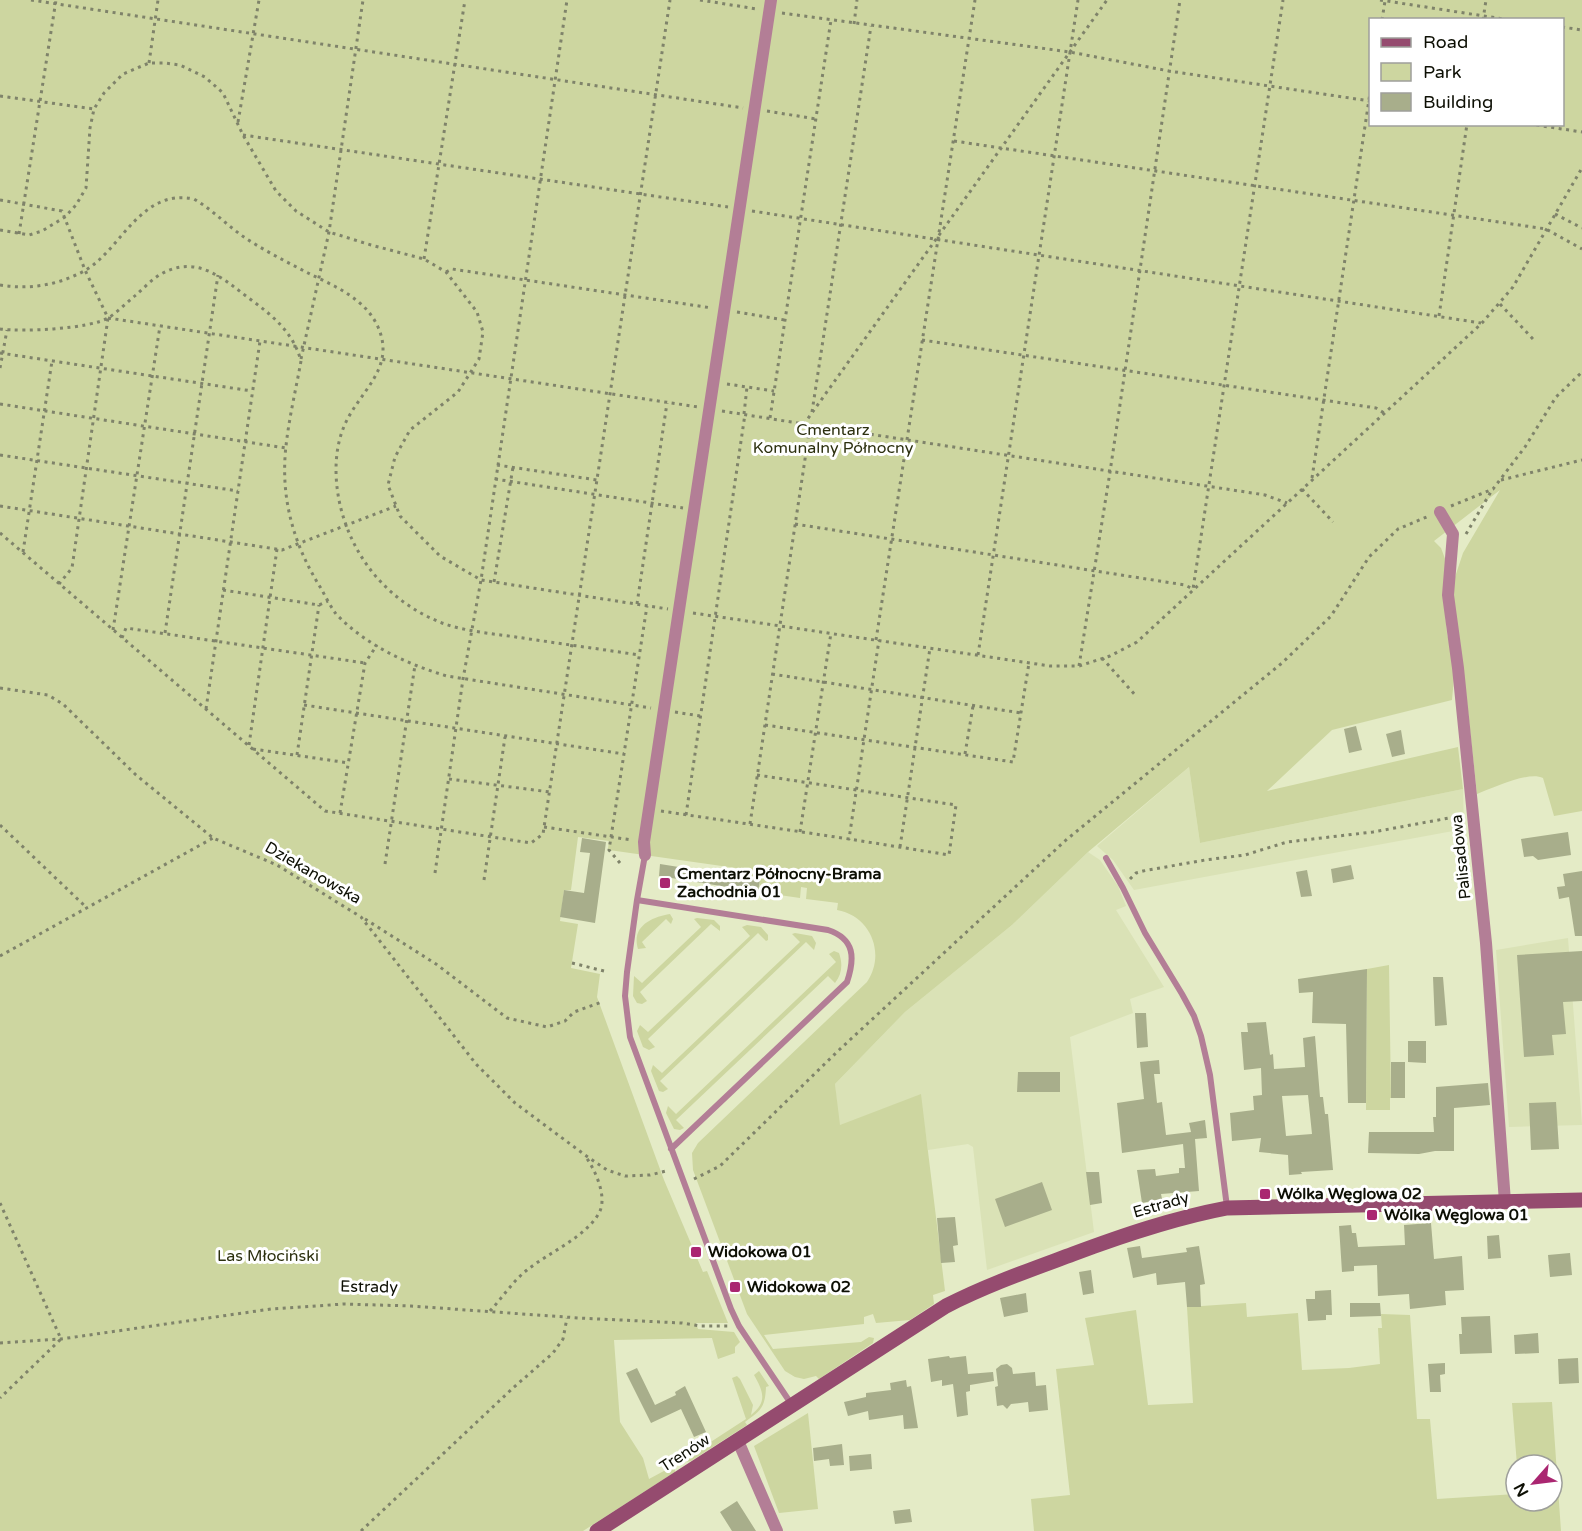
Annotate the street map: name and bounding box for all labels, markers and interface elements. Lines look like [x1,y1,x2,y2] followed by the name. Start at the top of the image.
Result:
[1369,18,1564,126] legend
[1423,31,1468,53] text: Road
[1423,61,1462,83] text: Park
[1423,91,1493,113] text: Building
[753,420,914,458] park label: Cmentarz Komunalny Północny
[1447,814,1475,900] street label: Palisadowa
[261,837,365,909] street label: Dziekanowska
[677,864,881,902] place label: Cmentarz Północny-Brama Zachodnia 01
[658,876,672,890] marker: Cmentarz Północny-Brama Zachodnia 01
[1277,1184,1422,1204] place label: Wólka Węglowa 02
[1131,1187,1192,1223] street label: Estrady
[1258,1187,1272,1201] marker: Wólka Węglowa 02
[1384,1205,1529,1225] place label: Wólka Węglowa 01
[1365,1208,1379,1222] marker: Wólka Węglowa 01
[708,1242,812,1262] place label: Widokowa 01
[689,1245,703,1259] marker: Widokowa 01
[217,1246,319,1266] park label: Las Młociński
[340,1276,398,1298] street label: Estrady
[747,1277,851,1297] place label: Widokowa 02
[728,1280,742,1294] marker: Widokowa 02
[656,1429,714,1477] street label: Trenów
[1504,1453,1564,1513] north arrow
[1510,1479,1533,1500] text: N

